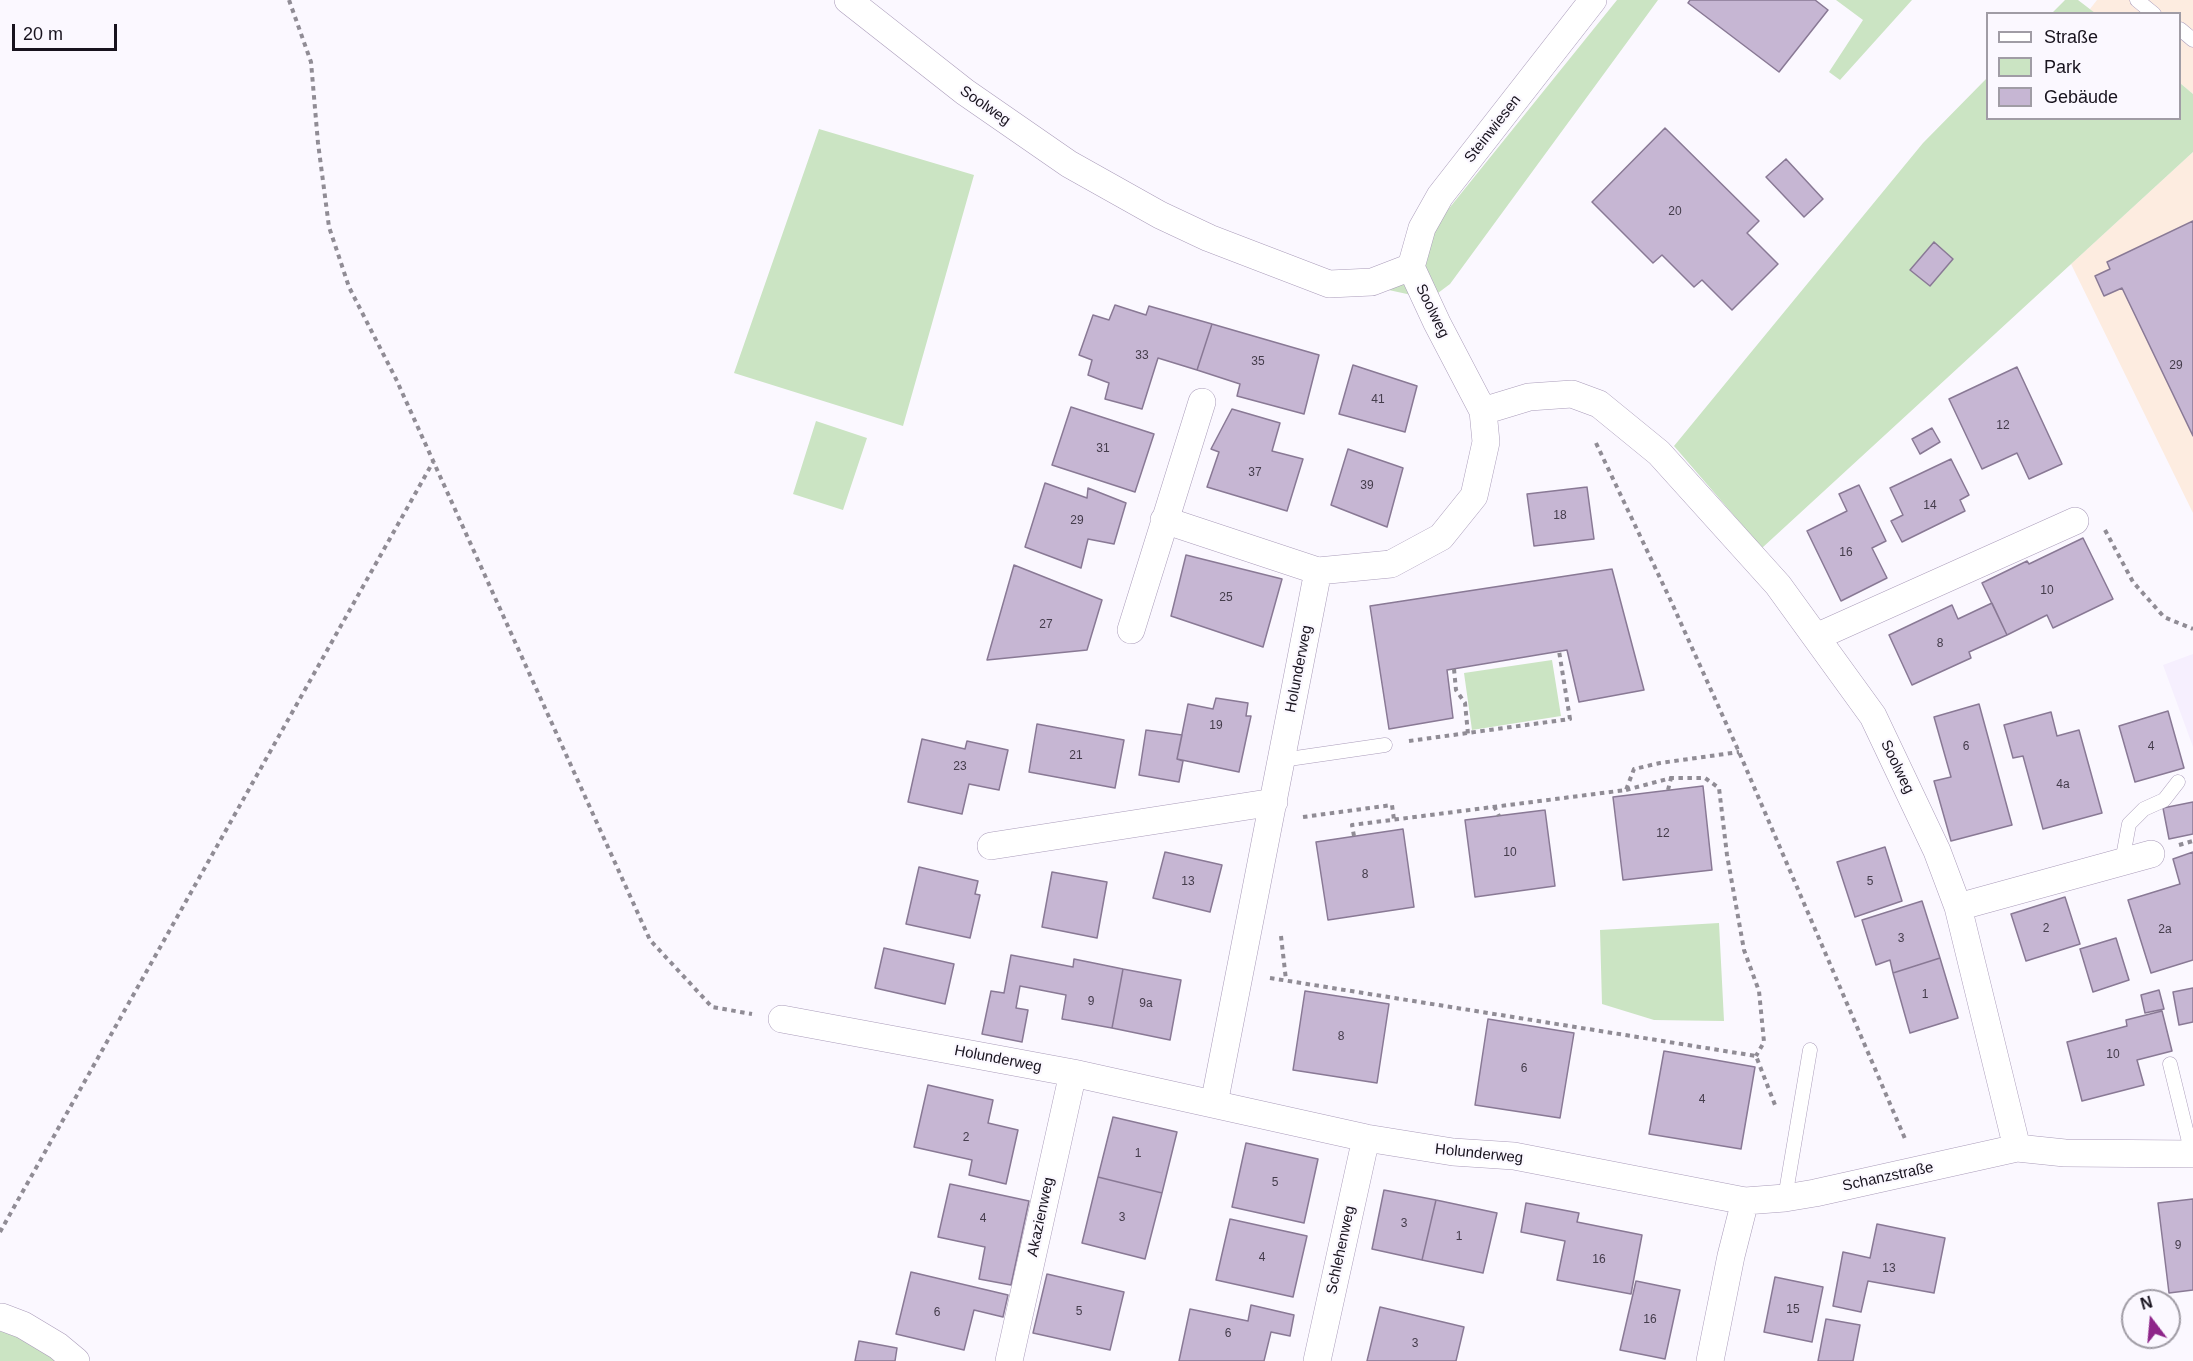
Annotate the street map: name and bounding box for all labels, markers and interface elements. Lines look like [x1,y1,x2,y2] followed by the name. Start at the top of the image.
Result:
[15,12,120,50] scale bar
[1986,12,2181,120] legend
[23,24,63,44] text: 20 m
[2044,27,2098,47] text: Straße
[2044,57,2081,77] text: Park
[956,82,1014,130] street label: Soolweg
[2044,87,2118,107] text: Gebäude
[1461,92,1525,166] street label: Steinwiesen
[1668,205,1682,219] house number: 20
[1411,281,1453,341] street label: Soolweg
[1135,349,1149,363] house number: 33
[1251,355,1265,369] house number: 35
[2169,359,2183,373] house number: 29
[1371,393,1385,407] house number: 41
[1996,419,2010,433] house number: 12
[1096,442,1110,456] house number: 31
[1248,466,1262,480] house number: 37
[1360,479,1374,493] house number: 39
[1923,499,1937,513] house number: 14
[1553,509,1567,523] house number: 18
[1070,514,1084,528] house number: 29
[1839,546,1853,560] house number: 16
[2040,584,2054,598] house number: 10
[1219,591,1233,605] house number: 25
[1039,618,1053,632] house number: 27
[1282,624,1316,714] street label: Holunderweg
[1937,637,1943,651] house number: 8
[1209,719,1223,733] house number: 19
[1876,737,1918,797] street label: Soolweg
[1963,740,1969,754] house number: 6
[2148,740,2154,754] house number: 4
[1069,749,1083,763] house number: 21
[953,760,967,774] house number: 23
[2056,778,2070,792] house number: 4a
[1656,827,1670,841] house number: 12
[1503,846,1517,860] house number: 10
[1362,868,1368,882] house number: 8
[1181,875,1195,889] house number: 13
[1867,875,1873,889] house number: 5
[2043,922,2049,936] house number: 2
[2158,923,2172,937] house number: 2a
[1898,932,1904,946] house number: 3
[1922,988,1928,1002] house number: 1
[1088,995,1094,1009] house number: 9
[1139,997,1153,1011] house number: 9a
[1338,1030,1344,1044] house number: 8
[953,1042,1043,1076] street label: Holunderweg
[2106,1048,2120,1062] house number: 10
[1521,1062,1527,1076] house number: 6
[1699,1093,1705,1107] house number: 4
[963,1131,969,1145] house number: 2
[1434,1140,1524,1168] street label: Holunderweg
[1135,1147,1141,1161] house number: 1
[1841,1159,1935,1195] street label: Schanzstraße
[1024,1176,1058,1258] street label: Akazienweg
[1272,1176,1278,1190] house number: 5
[1323,1204,1359,1296] street label: Schlehenweg
[1119,1211,1125,1225] house number: 3
[980,1212,986,1226] house number: 4
[1401,1217,1407,1231] house number: 3
[1456,1230,1462,1244] house number: 1
[2175,1239,2181,1253] house number: 9
[1259,1251,1265,1265] house number: 4
[1592,1253,1606,1267] house number: 16
[1882,1262,1896,1276] house number: 13
[2121,1289,2181,1349] north arrow
[2139,1293,2154,1313] text: N
[1786,1303,1800,1317] house number: 15
[1076,1305,1082,1319] house number: 5
[934,1306,940,1320] house number: 6
[1643,1313,1657,1327] house number: 16
[1225,1327,1231,1341] house number: 6
[1412,1337,1418,1351] house number: 3

